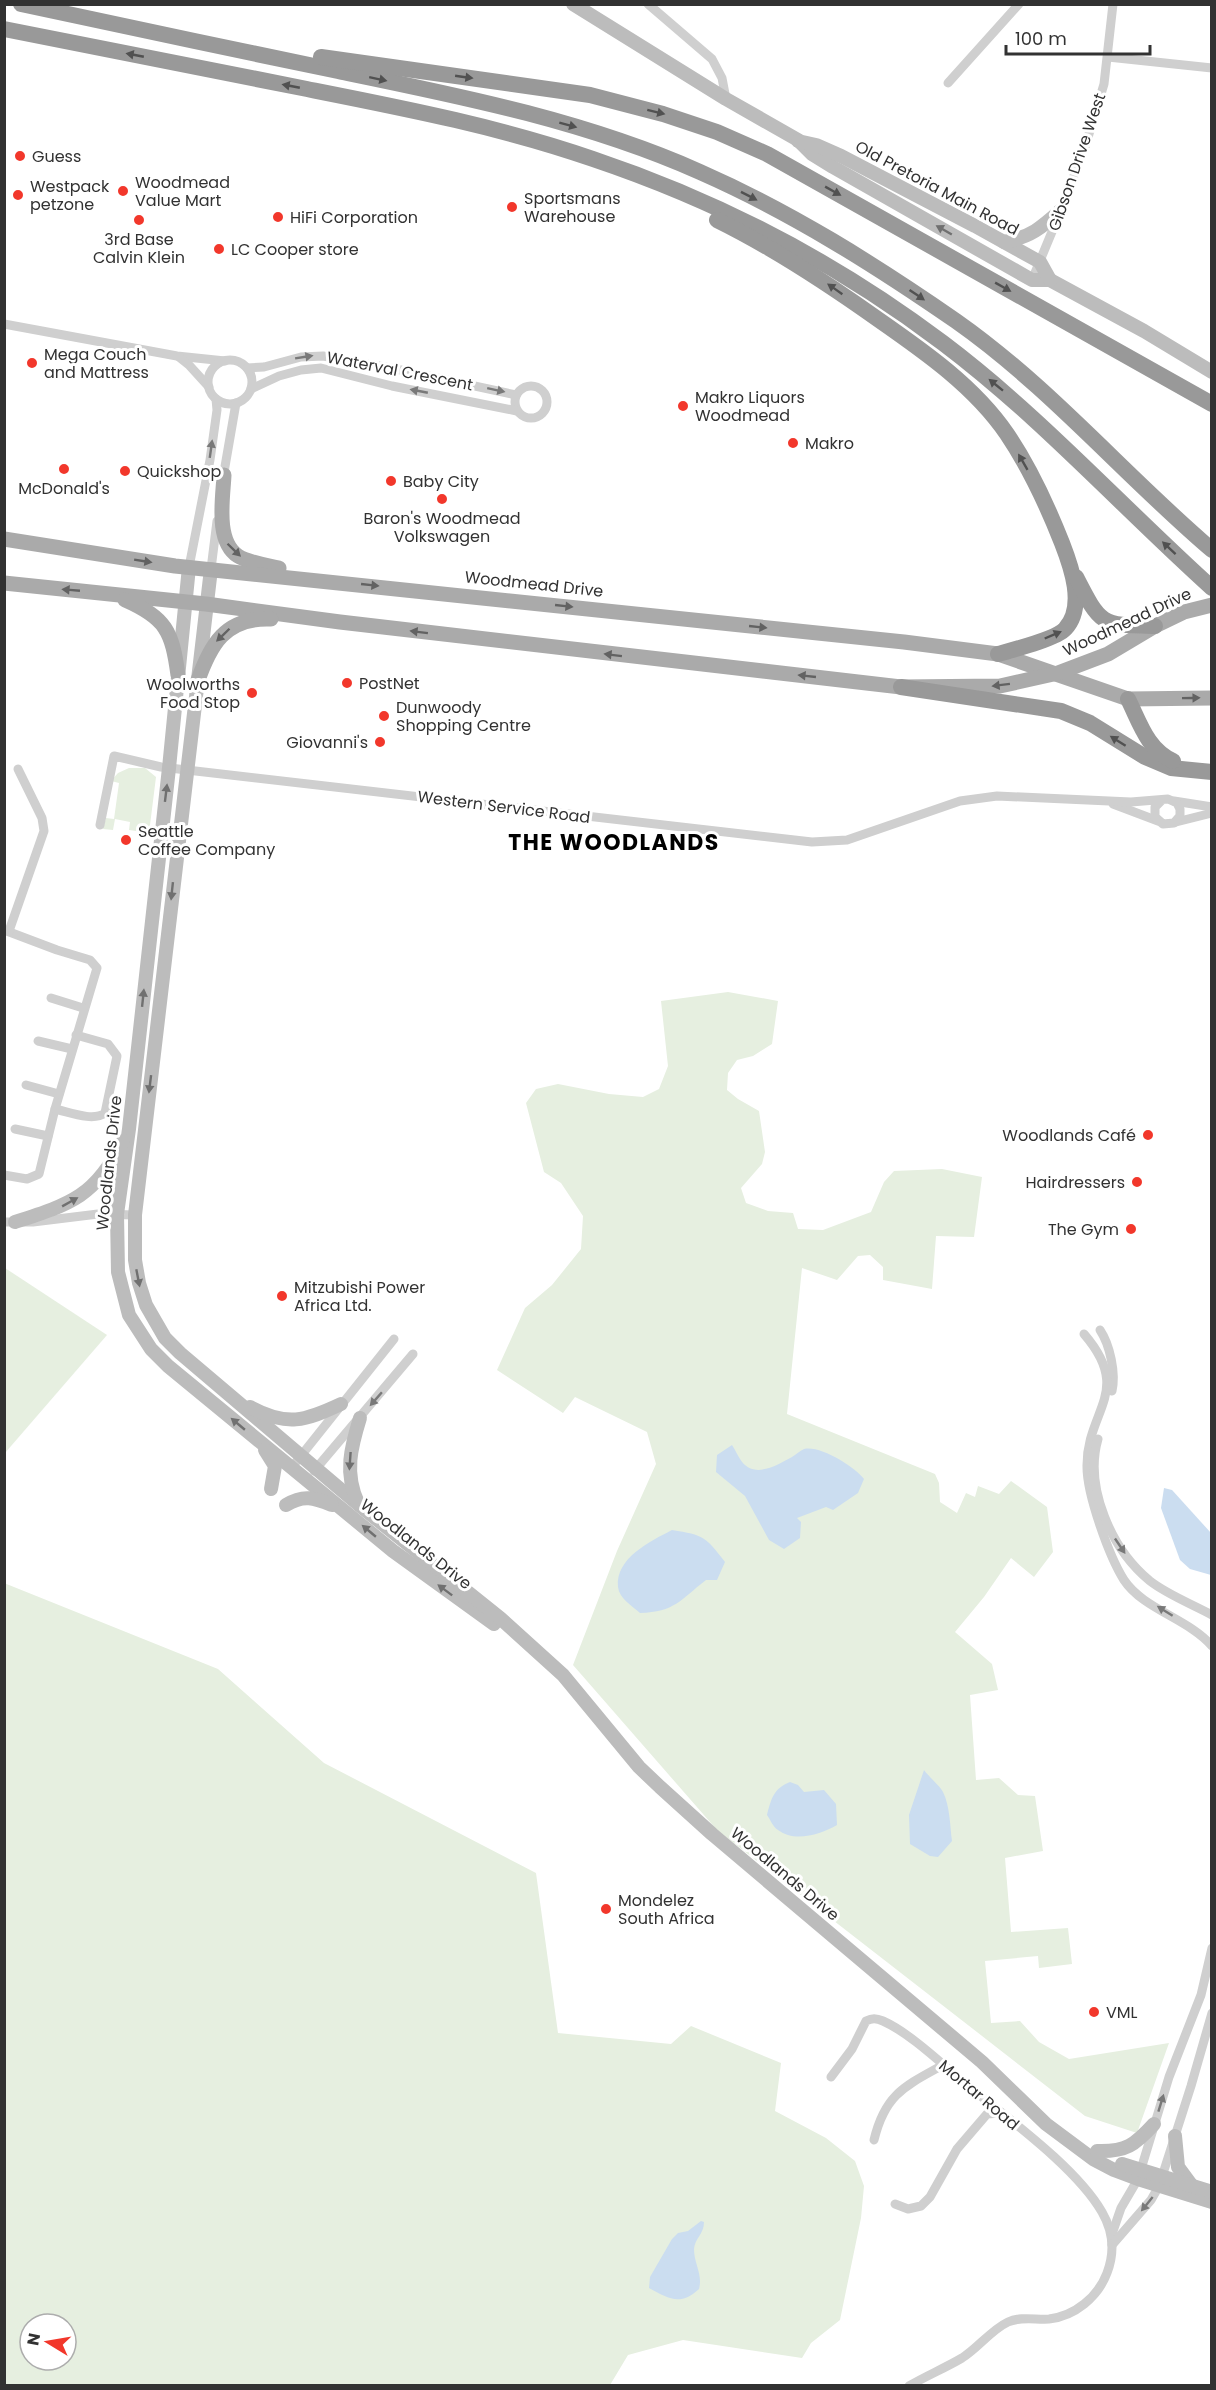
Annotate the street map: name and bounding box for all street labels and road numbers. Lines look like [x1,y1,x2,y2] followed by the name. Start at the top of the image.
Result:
[1043,90,1111,234] street label: Gibson Drive West
[851,135,1023,241] street label: Old Pretoria Main Road
[325,346,475,396] street label: Waterval Crescent
[464,565,605,603] street label: Woodmead Drive
[1059,582,1195,662] street label: Woodmead Drive
[416,785,592,829] street label: Western Service Road
[90,1094,128,1232] street label: Woodlands Drive
[356,1493,477,1595] street label: Woodlands Drive
[726,1822,844,1926] street label: Woodlands Drive
[934,2055,1024,2135] street label: Mortar Road

